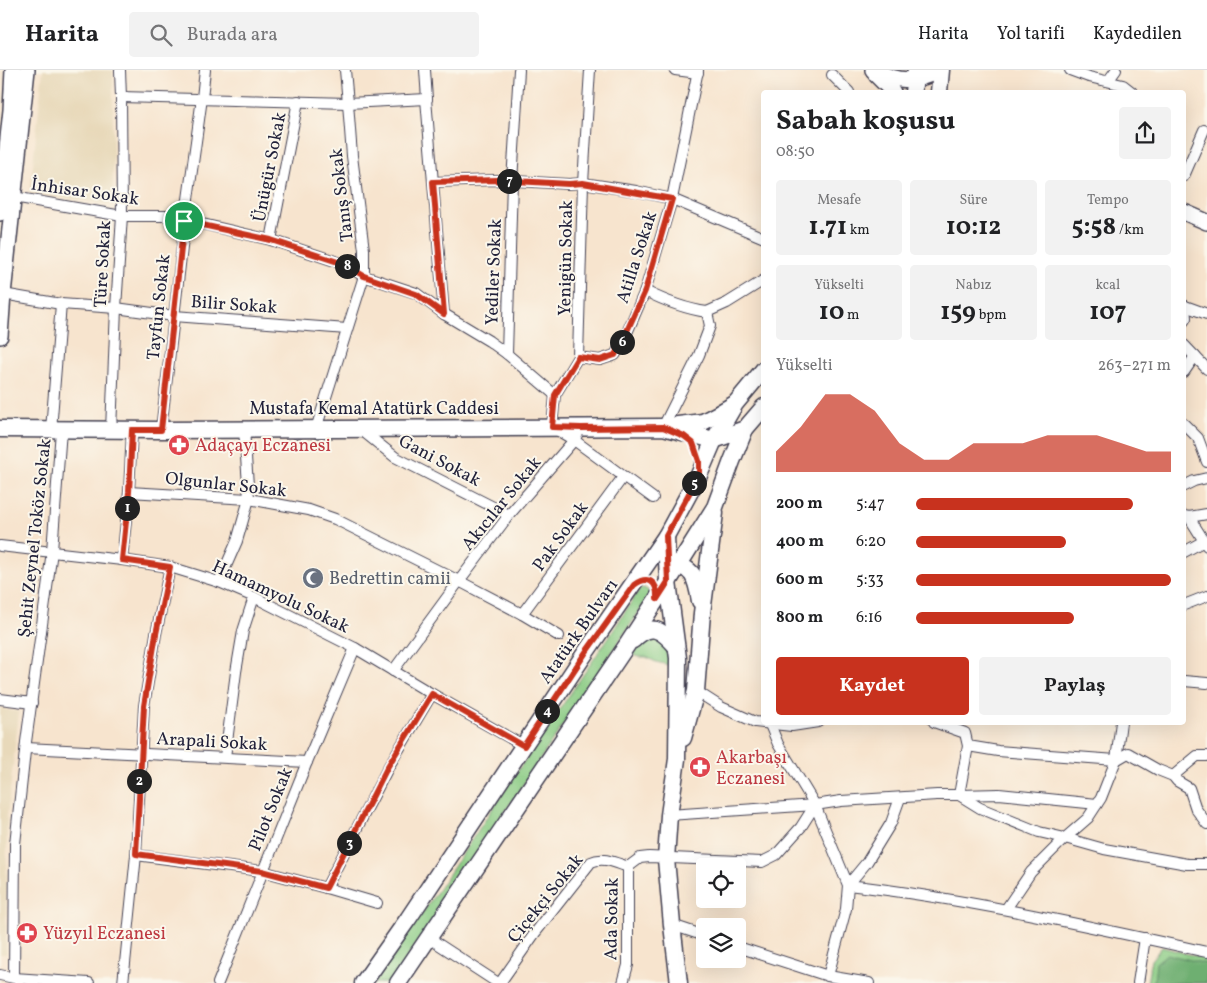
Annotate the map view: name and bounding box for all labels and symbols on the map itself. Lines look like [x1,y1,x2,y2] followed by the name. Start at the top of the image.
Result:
[248,110,293,224] street label: Ünügür Sokak
[324,147,361,243] street label: Tanış Sokak
[496,168,522,194] pin: 7
[29,173,141,212] street label: İnhisar Sokak
[163,200,205,242] pin
[553,200,580,316] street label: Yenigün Sokak
[611,208,664,307] street label: Atilla Sokak
[480,218,509,326] street label: Yediler Sokak
[89,220,118,308] street label: Türe Sokak
[142,253,177,361] street label: Tayfun Sokak
[334,254,360,278] pin: 8
[190,290,278,321] street label: Bilir Sokak
[610,330,634,354] pin: 6
[249,397,499,422] street label: Mustafa Kemal Atatürk Caddesi
[394,429,485,494] street label: Gani Sokak
[167,433,191,457] pharmacy icon: Adaçayı Eczanesi
[195,434,331,459] place label: Adaçayı Eczanesi
[13,437,58,639] street label: Şehit Zeynel Toköz Sokak
[456,451,548,556] street label: Akıcılar Sokak
[164,467,288,504] street label: Olgunlar Sokak
[682,470,706,496] pin: 5
[114,496,140,520] pin: 1
[527,497,595,577] street label: Pak Sokak
[208,555,353,640] street label: Hamamyolu Sokak
[301,566,325,590] mosque icon: Bedrettin camii
[329,567,451,592] place label: Bedrettin camii
[534,574,625,689] street label: Atatürk Bulvarı
[534,698,560,724] pin: 4
[156,727,268,758] street label: Arapali Sokak
[716,746,787,792] place label: Akarbaşı Eczanesi
[688,755,712,779] pharmacy icon: Akarbaşı Eczanesi
[243,764,300,855] street label: Pilot Sokak
[126,768,152,794] pin: 2
[336,830,362,856] pin: 3
[502,849,590,949] street label: Çiçekçi Sokak
[599,877,626,961] street label: Ada Sokak
[15,921,39,945] pharmacy icon: Yüzyıl Eczanesi
[43,922,166,947] place label: Yüzyıl Eczanesi

